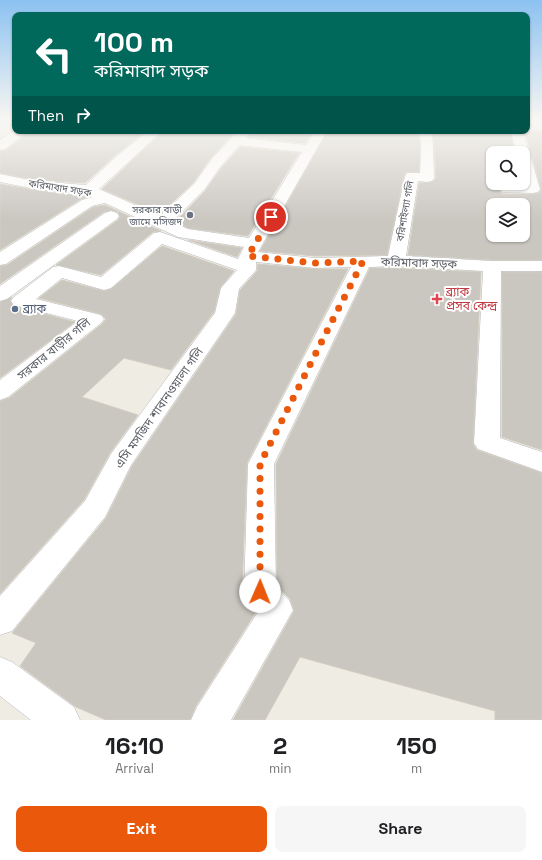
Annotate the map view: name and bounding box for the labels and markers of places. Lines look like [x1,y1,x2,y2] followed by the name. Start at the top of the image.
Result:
[254,200,288,234] pin
[128,203,182,228] place label: সরকার বাড়ী জামে মসিজদ
[185,210,195,220] marker: সরকার বাড়ী জামে মসিজদ
[445,284,498,314] place label: ব্র্যাক প্রসব কেন্দ্র
[431,293,443,305] marker: ব্র্যাক প্রসব কেন্দ্র
[22,301,46,317] place label: ব্র্যাক
[10,304,20,314] marker: ব্র্যাক

